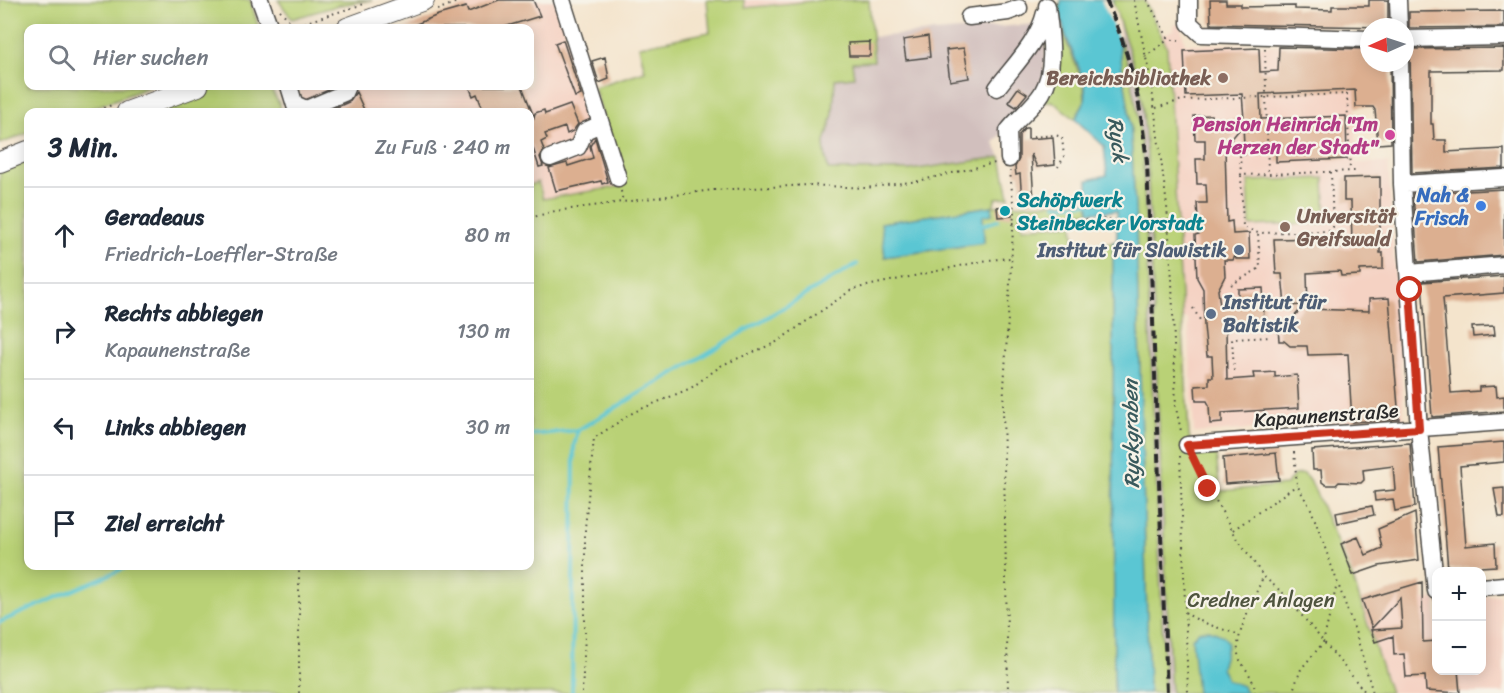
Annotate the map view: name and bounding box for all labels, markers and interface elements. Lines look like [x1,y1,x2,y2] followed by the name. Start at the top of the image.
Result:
[1360,18,1414,72] north arrow
[24,24,534,90] search box
[93,38,208,77] text: Hier suchen
[45,41,78,74] icon: search
[1046,61,1212,96] place label: Bereichsbibliothek
[1216,71,1230,85] marker: Bereichsbibliothek
[1192,107,1380,165] place label: Pension Heinrich "Im Herzen der Stadt"
[1096,115,1140,167] water label: Ryck
[48,124,119,170] text: 3 Min.
[1383,128,1397,142] marker: Pension Heinrich "Im Herzen der Stadt"
[375,130,510,165] text: Zu Fuß · 240 m
[1414,178,1470,236] place label: Nah & Frisch
[1016,183,1205,241] place label: Schöpfwerk Steinbecker Vorstadt
[105,198,204,237] text: Geradeaus
[1296,199,1398,257] place label: Universität Greifswald
[1474,199,1488,213] marker: Nah & Frisch
[998,204,1012,218] marker: Schöpfwerk Steinbecker Vorstadt
[465,218,510,253] text: 80 m
[48,219,81,252] icon: ahead
[1278,220,1292,234] marker: Universität Greifswald
[1037,233,1227,268] place label: Institut für Slawistik
[105,237,338,272] text: Friedrich-Loeffler-Straße
[1232,243,1246,257] marker: Institut für Slawistik
[1396,276,1422,302] route start
[1222,285,1327,343] place label: Institut für Baltistik
[105,294,263,333] text: Rechts abbiegen
[1204,307,1218,321] marker: Institut für Baltistik
[457,314,510,349] text: 130 m
[48,315,81,348] icon: right
[105,333,250,368] text: Kapaunenstraße
[1111,377,1151,489] water label: Ryckgraben
[1252,393,1400,438] street label: Kapaunenstraße
[105,408,246,447] text: Links abbiegen
[466,410,510,445] text: 30 m
[48,411,81,444] icon: left
[1194,475,1220,501] route end
[105,504,224,543] text: Ziel erreicht
[48,507,81,540] icon: arrive
[1432,567,1486,675] map controls
[1432,567,1486,621] button: +
[1188,583,1335,618] park label: Credner Anlagen
[1432,621,1486,675] button: −

